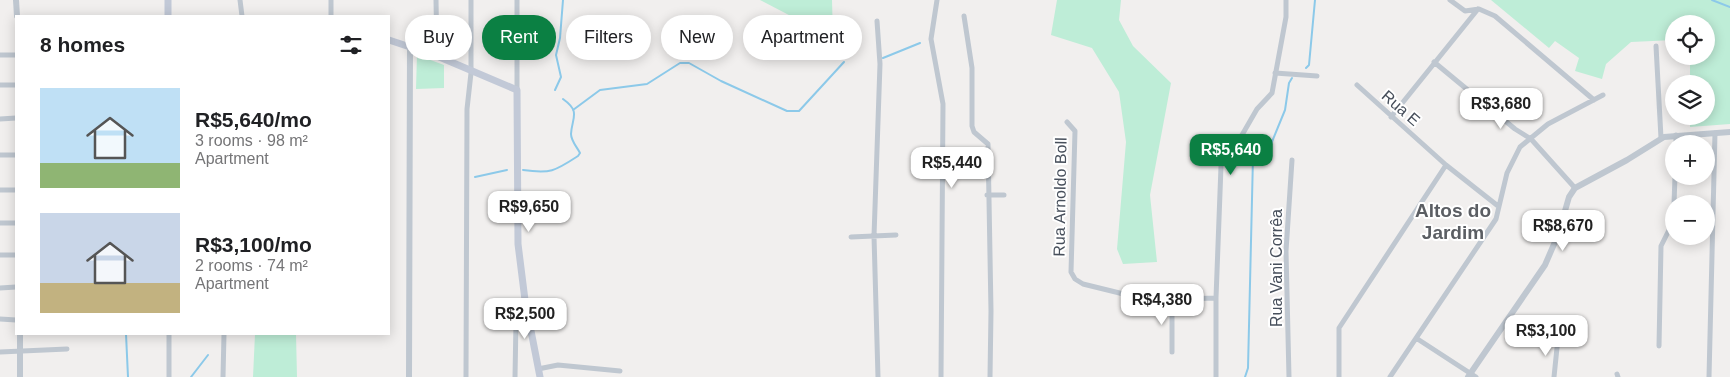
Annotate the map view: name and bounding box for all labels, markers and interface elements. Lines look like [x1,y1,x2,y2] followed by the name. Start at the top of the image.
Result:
[405,15,472,60] chip: Buy
[482,15,556,60] chip: Rent
[566,15,651,60] chip: Filters
[661,15,733,60] chip: New
[743,15,862,60] chip: Apartment
[1665,15,1715,245] map controls
[1665,15,1715,65] button: locate
[337,31,365,59] icon: filters
[40,33,125,56] text: 8 homes
[1665,75,1715,125] button: layers
[1379,87,1423,129] street label: Rua E
[1455,88,1547,130] pin: R$3,680
[1471,95,1531,112] text: R$3,680
[80,108,140,168] icon: home
[195,108,312,131] text: R$5,640/mo
[195,132,308,149] text: 3 rooms · 98 m²
[1185,134,1277,176] pin: R$5,640
[1665,135,1715,185] button: +
[1050,137,1070,257] street label: Rua Arnoldo Boll
[1201,141,1261,158] text: R$5,640
[906,146,998,189] pin: R$5,440
[195,150,269,167] text: Apartment
[922,154,982,171] text: R$5,440
[483,190,575,233] pin: R$9,650
[1665,195,1715,245] button: −
[499,198,559,215] text: R$9,650
[1415,200,1491,243] district label: Altos do Jardim
[1268,209,1285,327] street label: Rua Vani Corrêa
[1517,210,1609,252] pin: R$8,670
[1533,217,1593,234] text: R$8,670
[80,233,140,293] icon: home
[195,233,312,256] text: R$3,100/mo
[195,257,308,274] text: 2 rooms · 74 m²
[195,275,269,292] text: Apartment
[1116,284,1208,326] pin: R$4,380
[1132,291,1192,308] text: R$4,380
[479,298,571,340] pin: R$2,500
[495,305,555,322] text: R$2,500
[1500,314,1592,357] pin: R$3,100
[1516,322,1576,339] text: R$3,100

